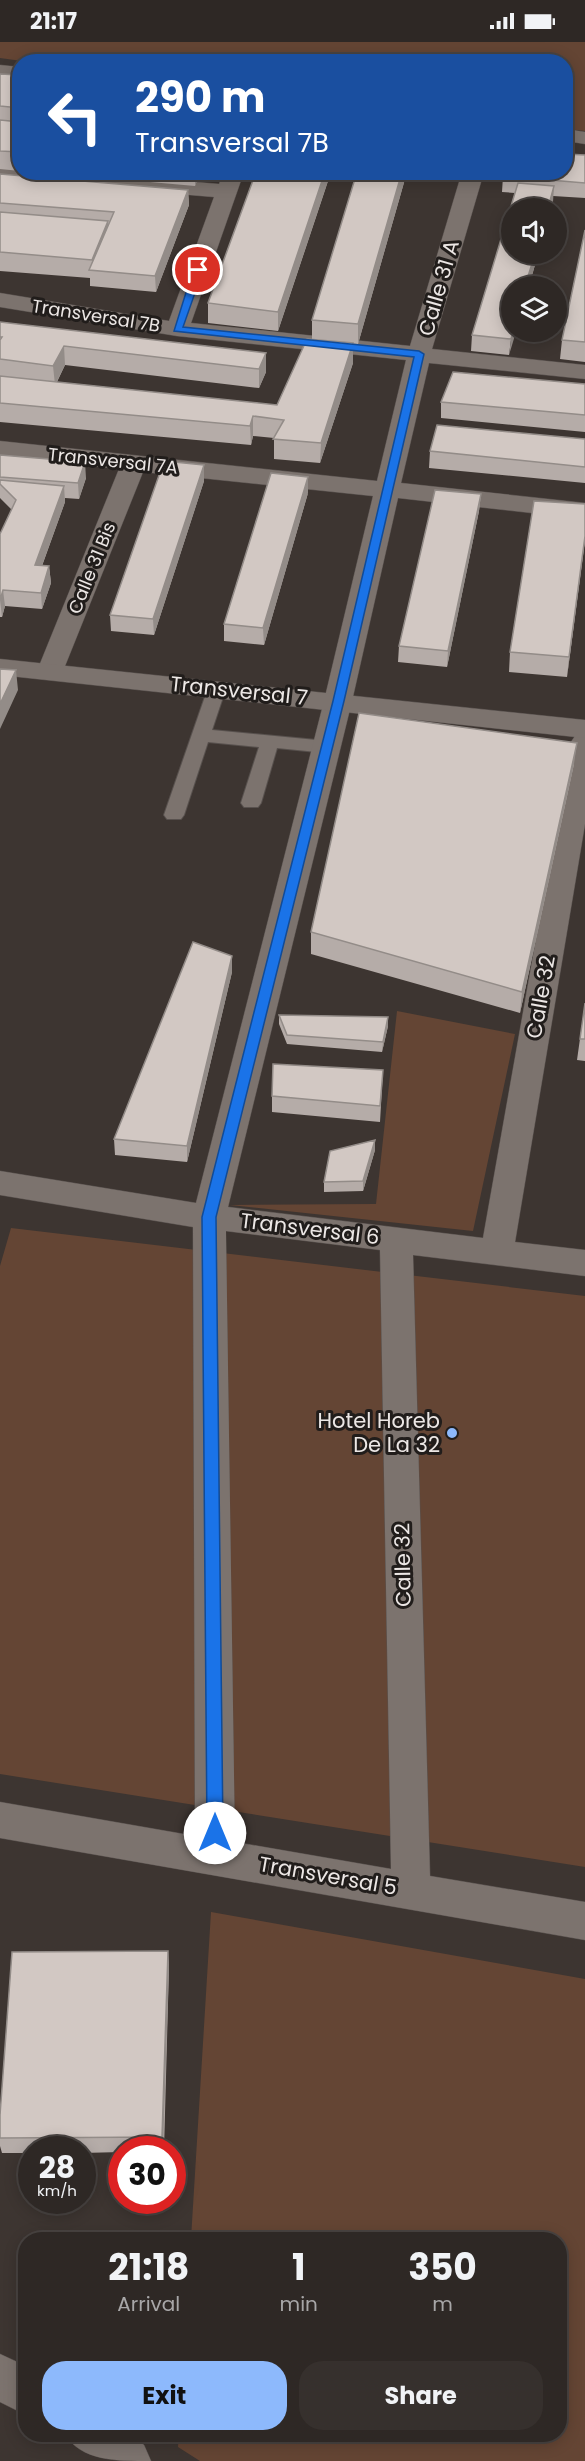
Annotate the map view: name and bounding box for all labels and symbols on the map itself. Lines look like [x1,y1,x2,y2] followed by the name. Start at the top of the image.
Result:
[411,237,466,339] street label: Calle 31 A
[172,244,223,295] pin
[30,293,162,338] street label: Transversal 7B
[47,441,179,480] street label: Transversal 7A
[62,518,121,617] street label: Calle 31 Bis
[169,669,309,712] street label: Transversal 7
[519,953,562,1041] street label: Calle 32
[239,1206,381,1251] street label: Transversal 6
[318,1406,440,1459] place label: Hotel Horeb De La 32
[445,1426,459,1440] marker: Hotel Horeb De La 32
[387,1523,418,1607] street label: Calle 32
[183,1801,247,1865] position arrow
[257,1849,399,1902] street label: Transversal 5
[108,2136,186,2214] speed limit sign: 30

